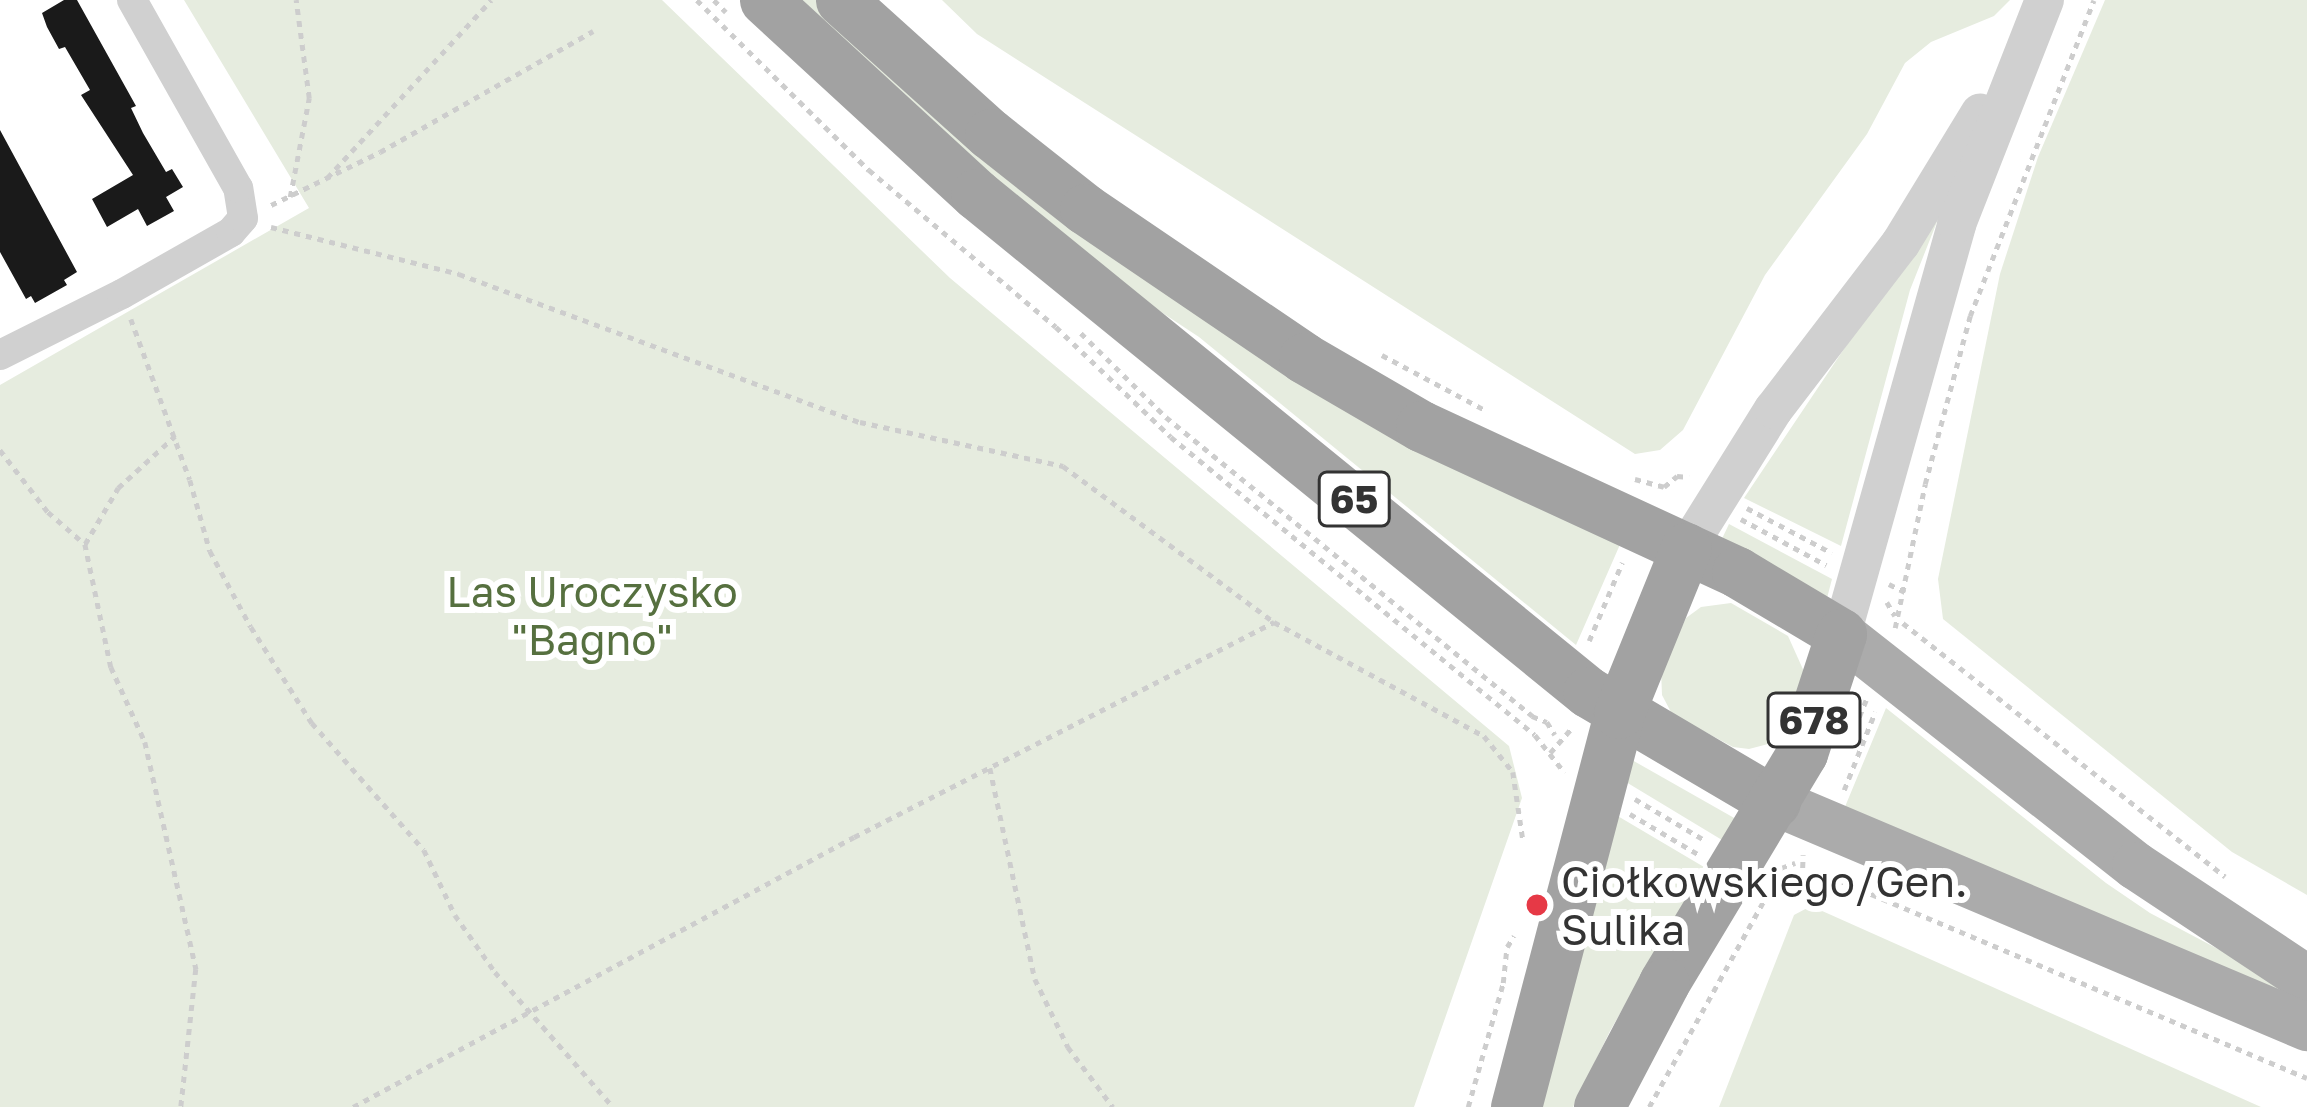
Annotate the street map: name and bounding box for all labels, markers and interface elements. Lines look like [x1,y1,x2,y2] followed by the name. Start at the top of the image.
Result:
[1315,466,1393,532] road number: 65
[446,566,738,664] park label: Las Uroczysko "Bagno"
[1766,687,1862,753] road number: 678
[1561,856,1968,954] place label: Ciołkowskiego/Gen. Sulika
[1524,892,1550,918] marker: Ciołkowskiego/Gen. Sulika

